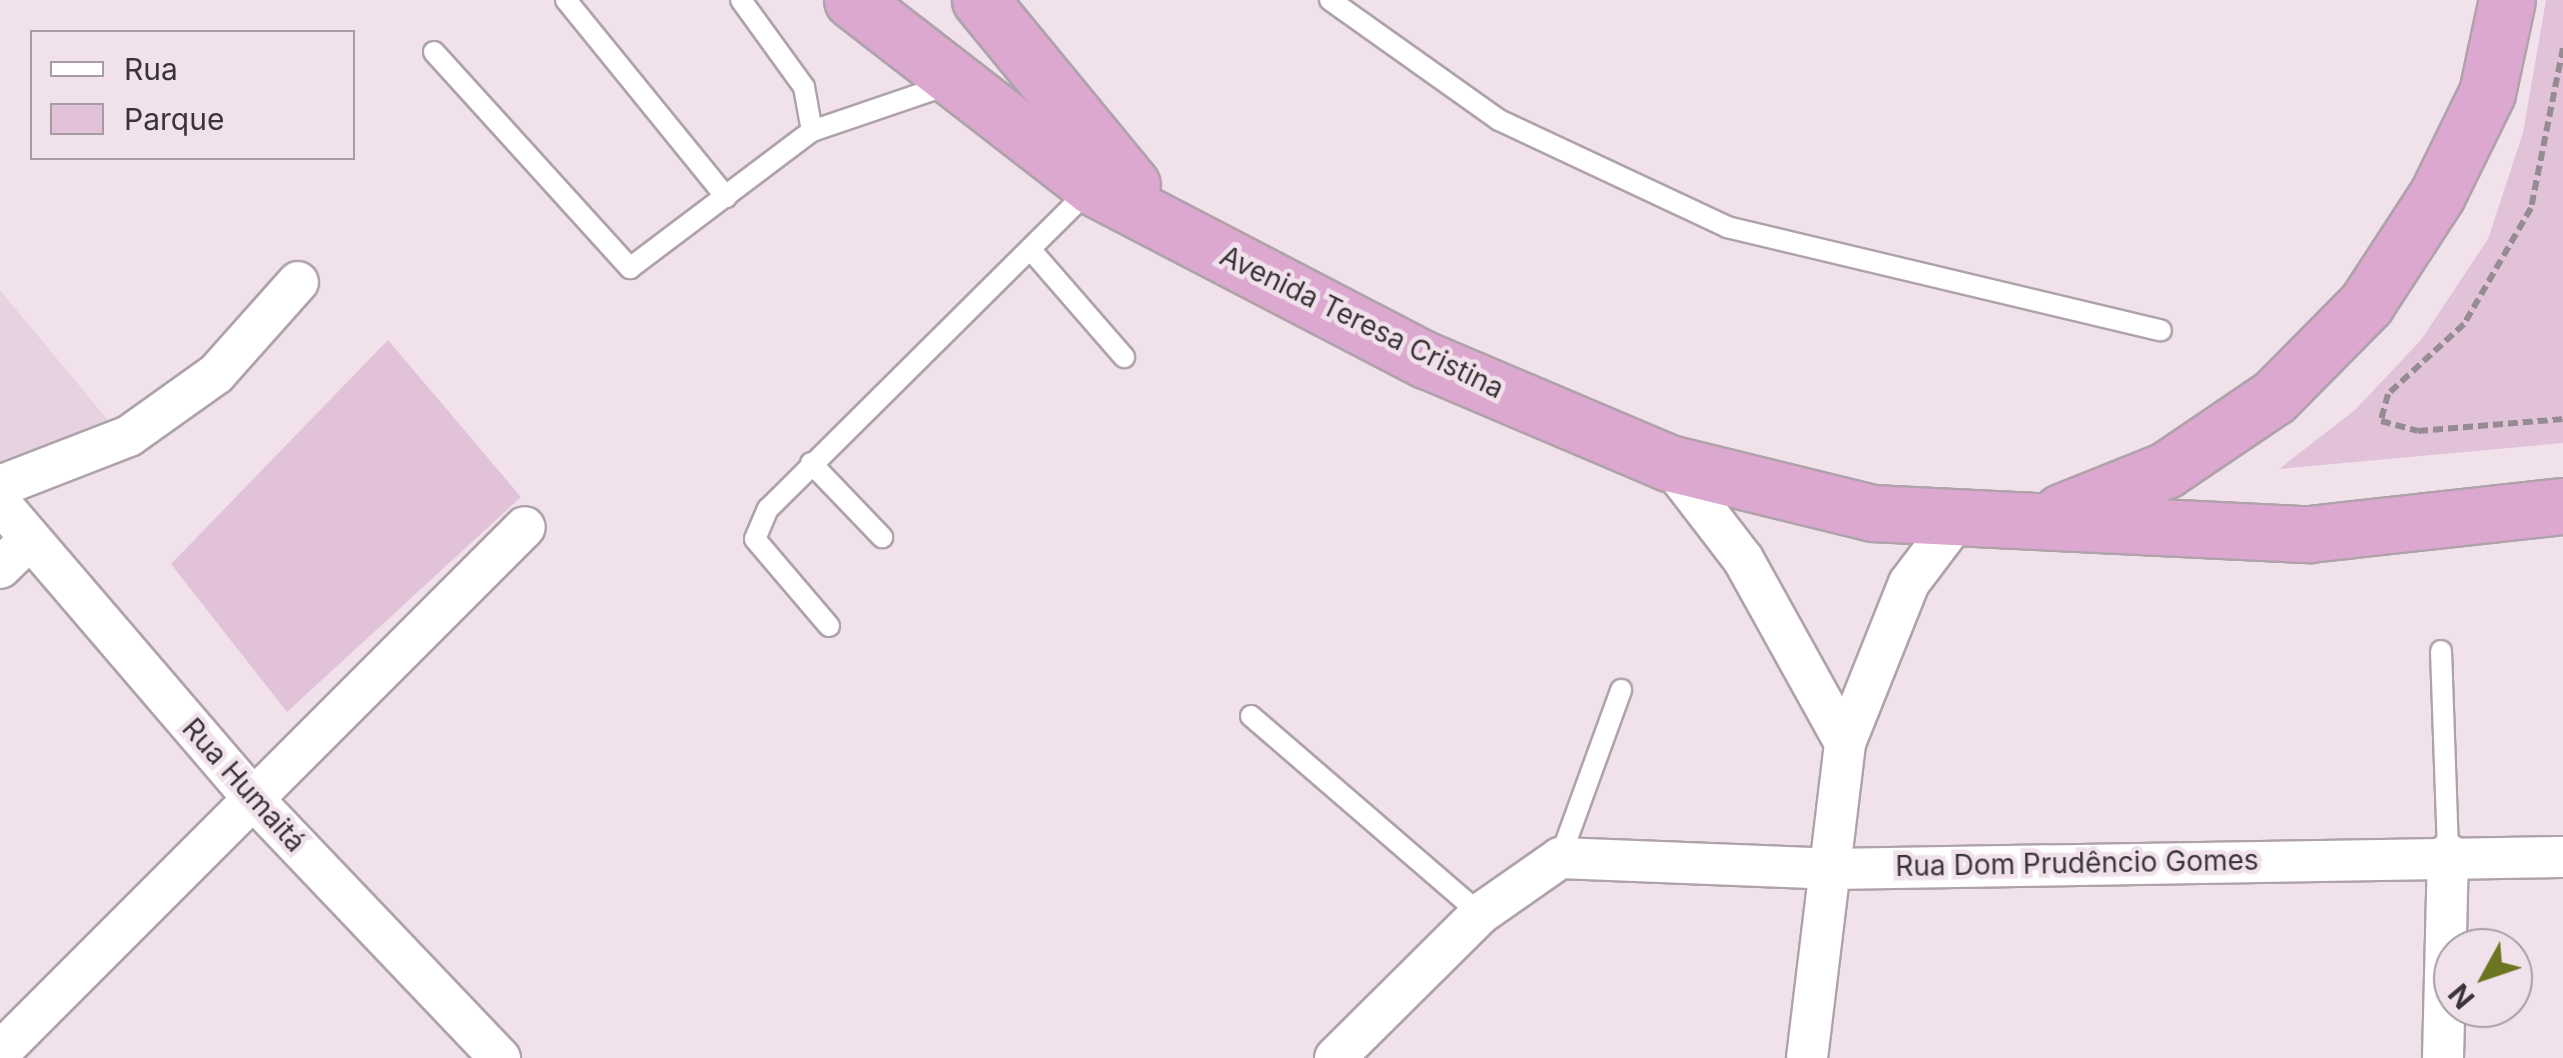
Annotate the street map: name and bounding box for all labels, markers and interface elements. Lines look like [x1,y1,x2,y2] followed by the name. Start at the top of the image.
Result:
[30,30,355,160] legend
[124,51,178,87] text: Rua
[124,101,224,137] text: Parque
[1215,239,1509,405] street label: Avenida Teresa Cristina
[175,711,313,859] street label: Rua Humaitá
[1895,843,2259,883] street label: Rua Dom Prudêncio Gomes
[2433,928,2533,1028] north arrow
[2442,977,2481,1015] text: N

